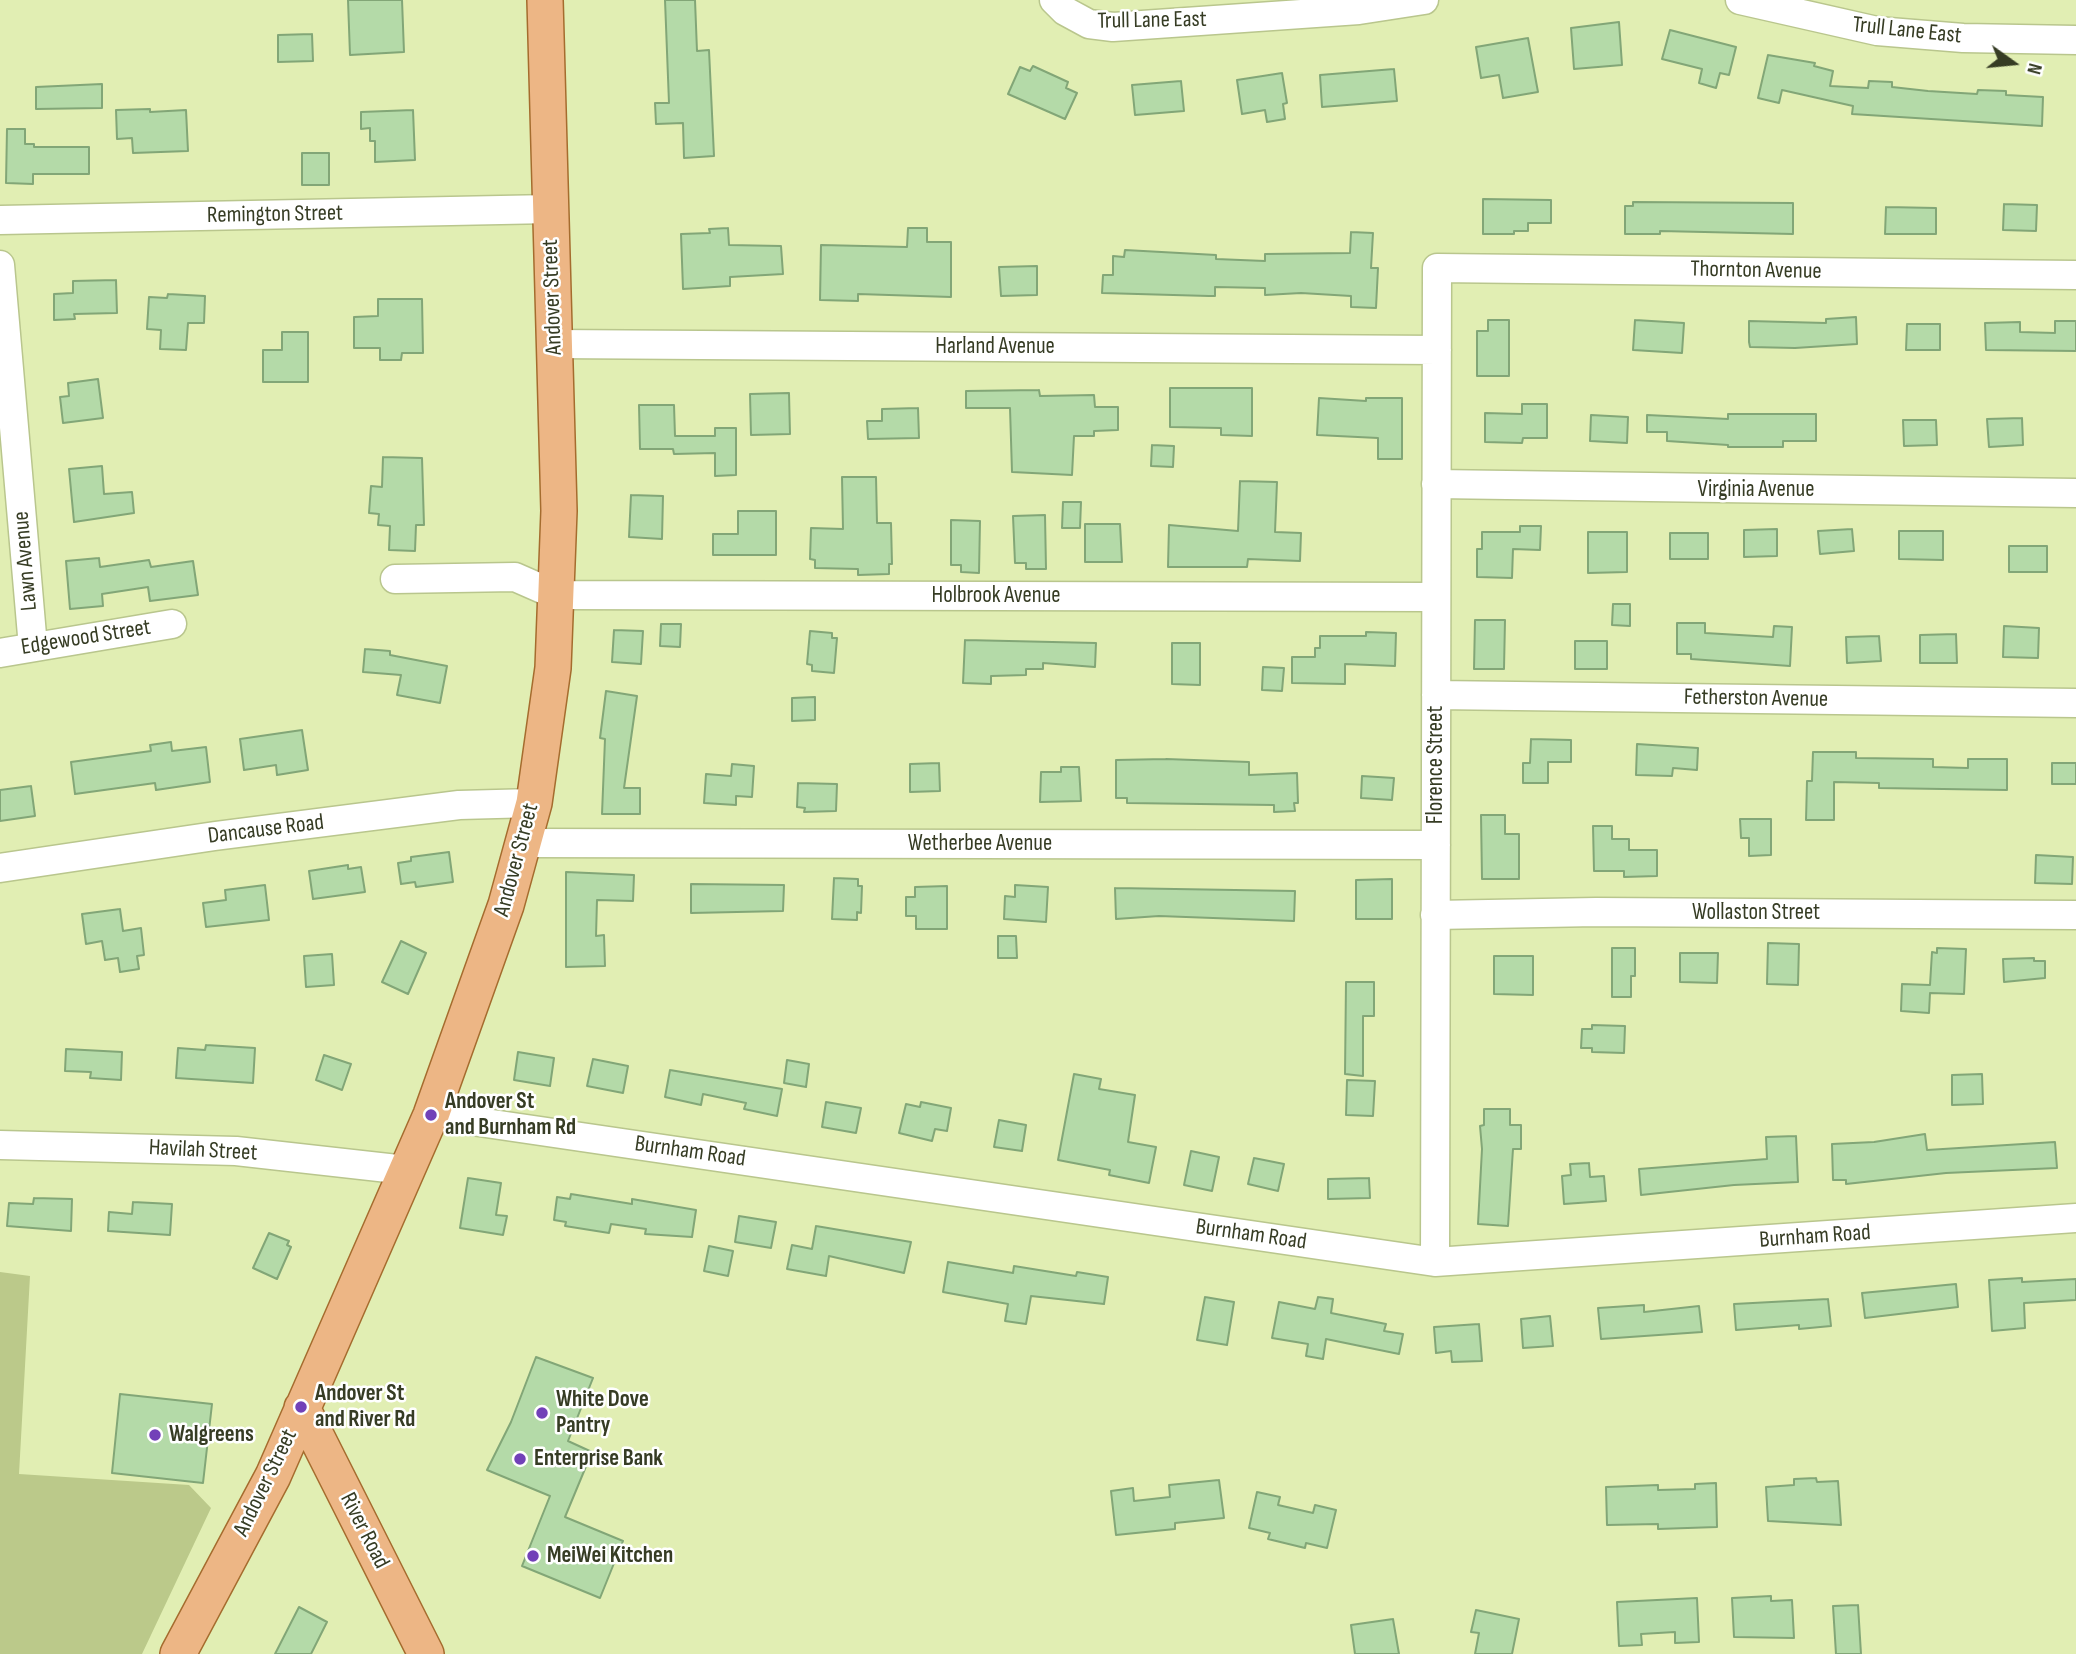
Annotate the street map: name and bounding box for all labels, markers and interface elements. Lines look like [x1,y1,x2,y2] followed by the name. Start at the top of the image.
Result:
[1097,6,1207,36] street label: Trull Lane East
[1851,12,1963,50] street label: Trull Lane East
[1978,28,2048,98] north arrow
[2021,61,2046,76] text: N
[207,200,343,230] street label: Remington Street
[537,239,569,355] street label: Andover Street
[1690,256,1822,286] street label: Thornton Avenue
[935,333,1055,361] street label: Harland Avenue
[1698,476,1814,504] street label: Virginia Avenue
[8,510,44,612] street label: Lawn Avenue
[931,582,1061,610] street label: Holbrook Avenue
[19,614,153,662] street label: Edgewood Street
[1684,684,1828,714] street label: Fetherston Avenue
[1422,706,1450,824] street label: Florence Street
[489,800,545,920] street label: Andover Street
[206,809,326,851] street label: Dancause Road
[908,830,1052,858] street label: Wetherbee Avenue
[1692,899,1820,927] street label: Wollaston Street
[445,1088,576,1142] place label: Andover St and Burnham Rd
[423,1107,439,1123] marker: Andover St and Burnham Rd
[633,1131,747,1173] street label: Burnham Road
[148,1134,258,1168] street label: Havilah Street
[1194,1214,1308,1256] street label: Burnham Road
[1758,1219,1872,1255] street label: Burnham Road
[315,1380,415,1434] place label: Andover St and River Rd
[556,1386,649,1440] place label: White Dove Pantry
[293,1399,309,1415] marker: Andover St and River Rd
[534,1405,550,1421] marker: White Dove Pantry
[169,1421,254,1449] place label: Walgreens
[228,1425,304,1541] street label: Andover Street
[147,1427,163,1443] marker: Walgreens
[534,1445,663,1473] place label: Enterprise Bank
[512,1451,528,1467] marker: Enterprise Bank
[333,1488,395,1574] street label: River Road
[547,1542,673,1570] place label: MeiWei Kitchen
[525,1548,541,1564] marker: MeiWei Kitchen

